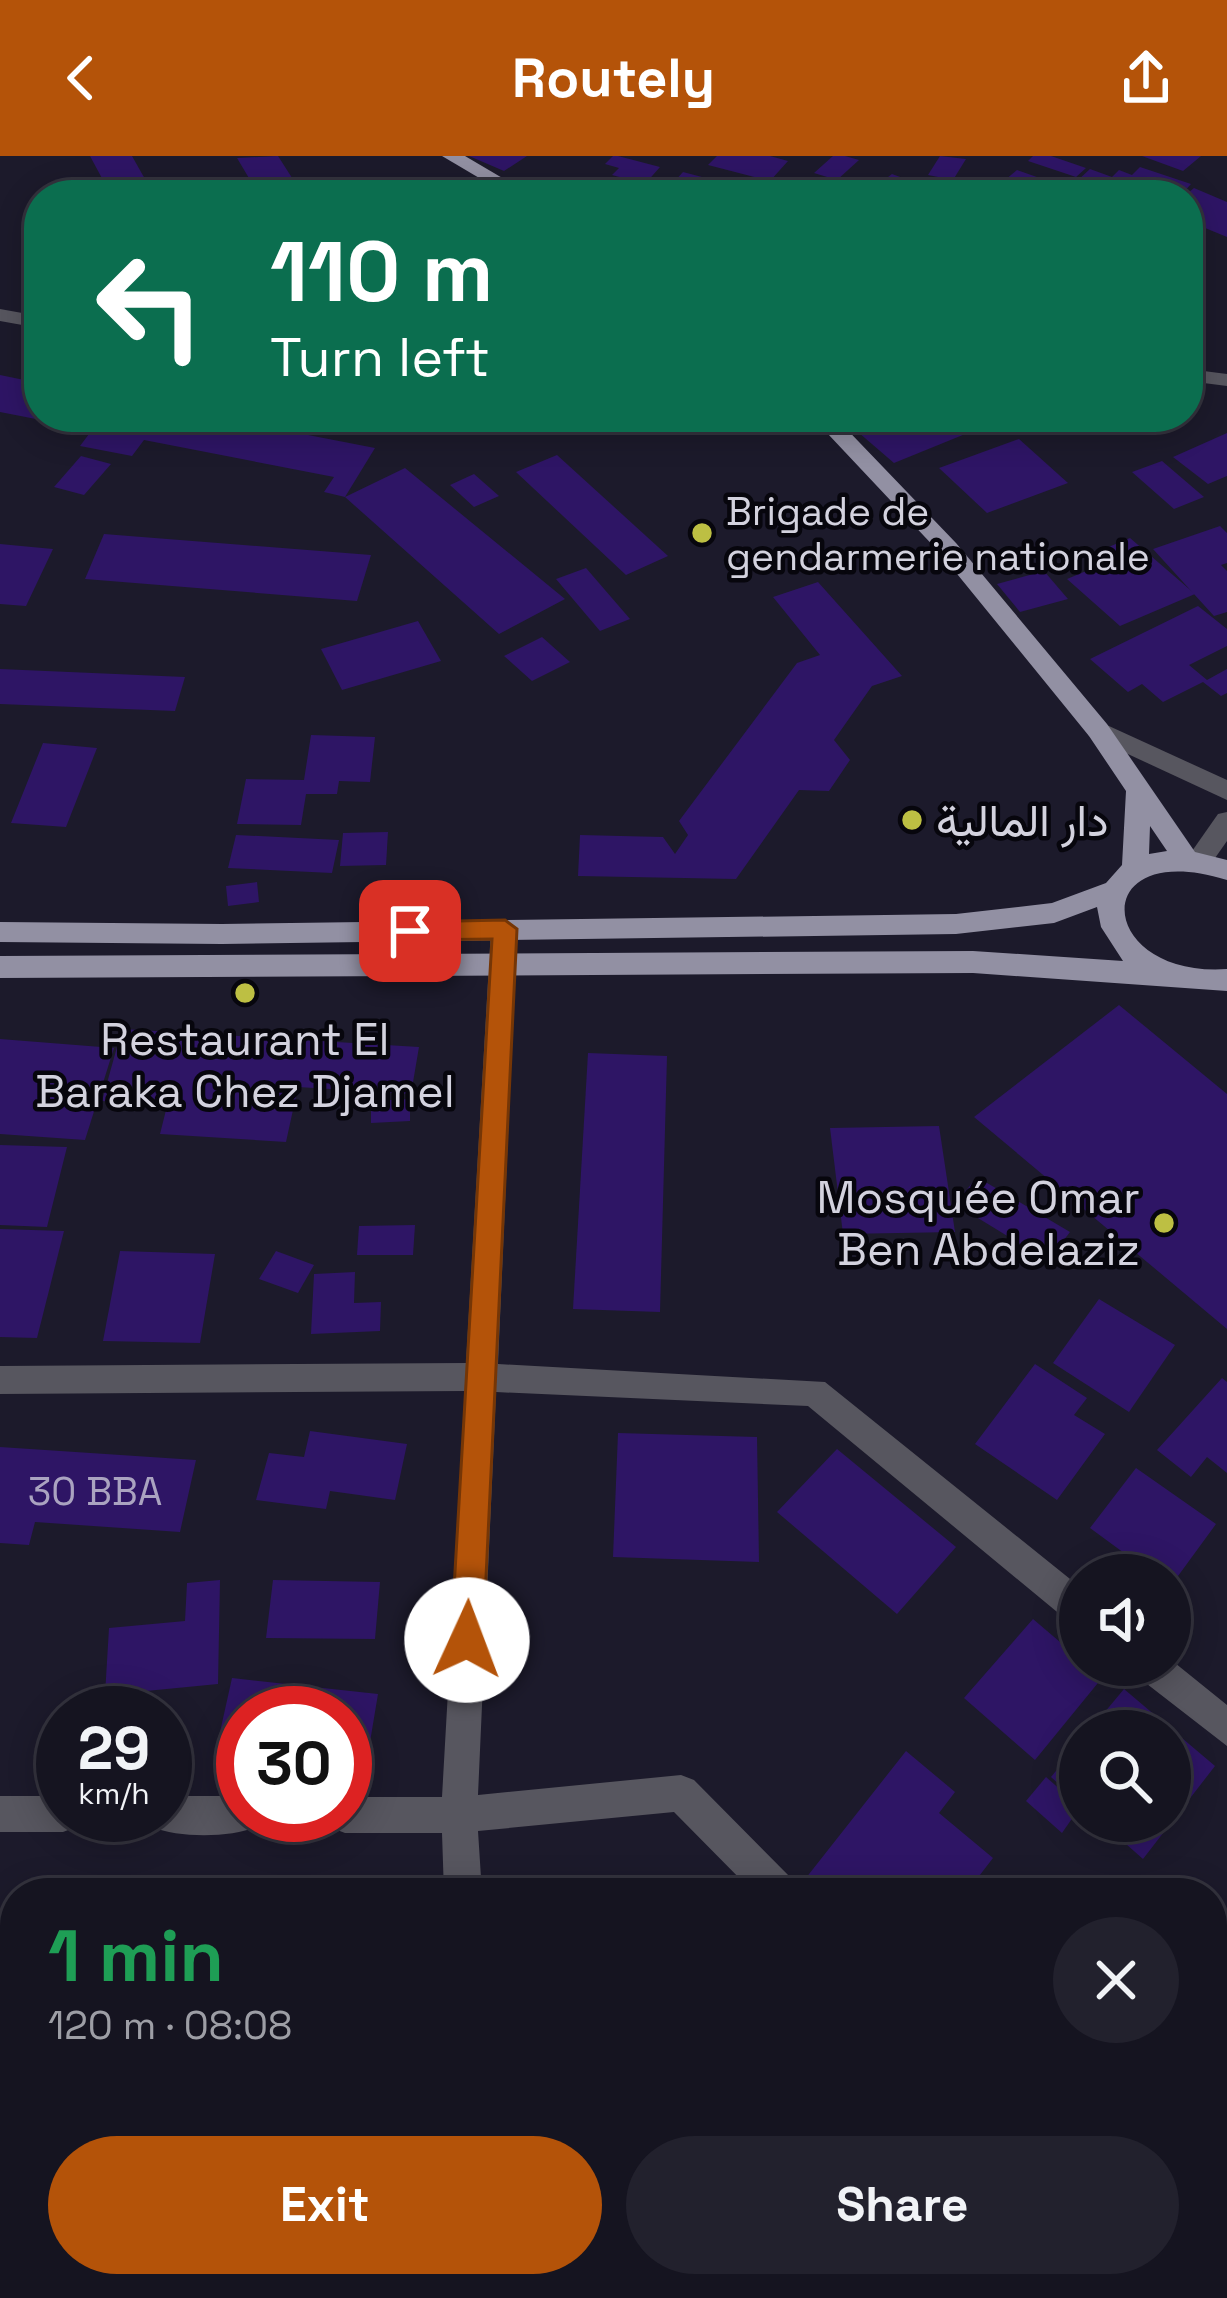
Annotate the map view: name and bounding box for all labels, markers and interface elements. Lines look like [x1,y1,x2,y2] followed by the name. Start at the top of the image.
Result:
[512,44,715,113] text: Routely
[48,45,114,111] icon: back
[1113,45,1179,111] icon: share
[270,218,493,326] text: 110 m
[72,228,228,384] icon: left
[270,323,490,392] text: Turn left
[726,487,1150,581] place label: Brigade de gendarmerie nationale
[689,520,715,546] marker: Brigade de gendarmerie nationale
[936,792,1109,849] place label: دار المالية
[899,807,925,833] marker: دار المالية
[359,880,461,982] pin
[377,898,443,964] icon: arrive
[232,980,258,1006] marker: Restaurant El Baraka Chez Djamel
[35,1011,455,1120] place label: Restaurant El Baraka Chez Djamel
[817,1169,1140,1278] place label: Mosquée Omar Ben Abdelaziz
[1151,1210,1177,1236] marker: Mosquée Omar Ben Abdelaziz
[28,1467,162,1516] house number: 30 BBA
[1059,1554,1191,1842] map controls
[1059,1554,1191,1686] button: sound
[404,1577,530,1703] position arrow
[216,1686,372,1842] speed limit sign: 30
[78,1710,150,1787] text: 29
[1059,1710,1191,1842] button: search
[78,1774,150,1813] text: km/h
[48,1910,224,2002] text: 1 min
[1053,1917,1179,2043] button: close
[48,2001,292,2050] text: 120 m · 08:08
[48,2136,602,2274] button: Exit
[626,2136,1179,2274] button: Share

